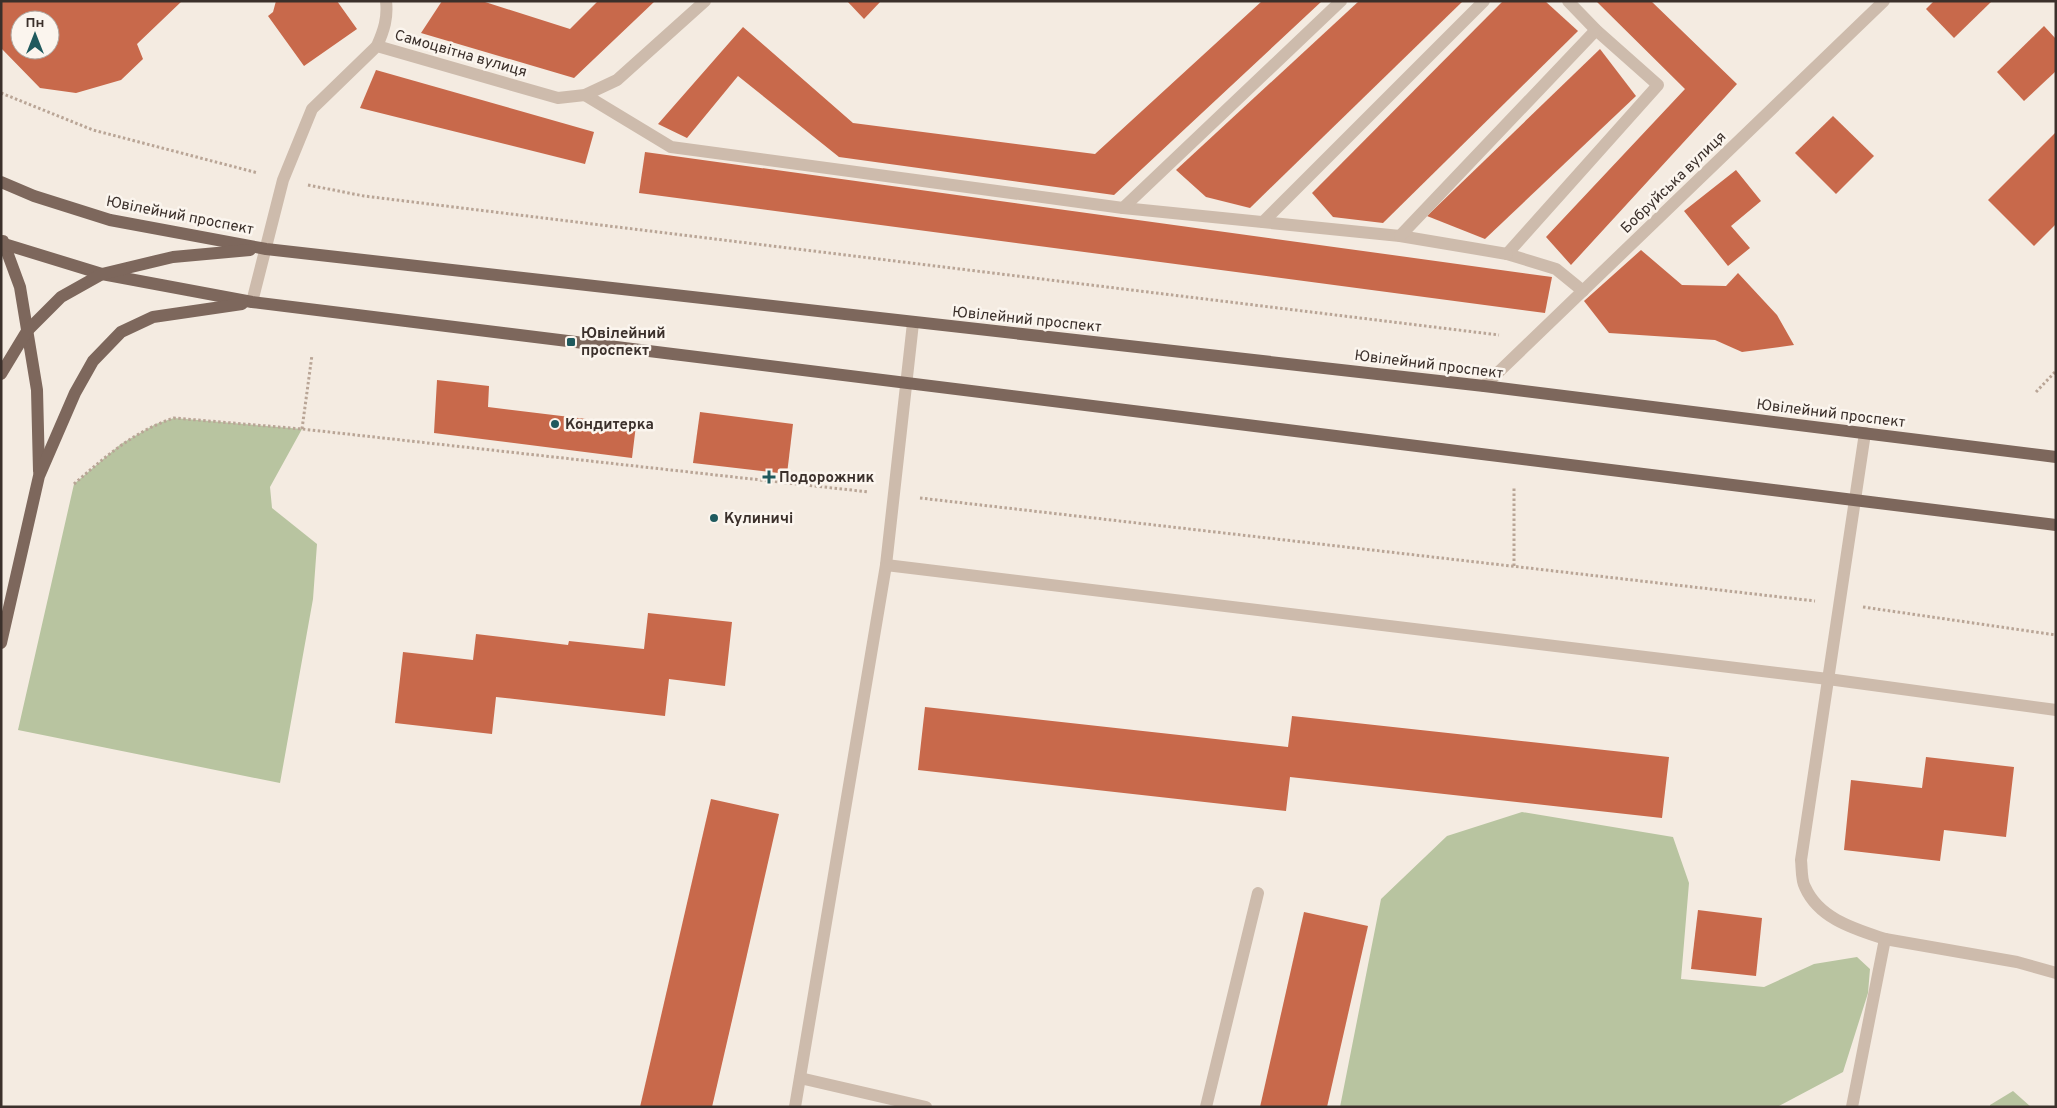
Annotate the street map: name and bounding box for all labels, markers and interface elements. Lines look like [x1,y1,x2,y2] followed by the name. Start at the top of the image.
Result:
[10,10,60,60] north arrow
[26,15,44,32] text: Пн
[392,26,529,82] street label: Самоцвітна вулиця
[1617,128,1731,238] street label: Бобруйська вулиця
[104,193,255,240] street label: Ювілейний проспект
[951,303,1103,338] street label: Ювілейний проспект
[581,325,666,361] place label: Ювілейний проспект
[565,336,577,348] marker: Ювілейний проспект
[1353,347,1505,384] street label: Ювілейний проспект
[1755,396,1907,433] street label: Ювілейний проспект
[565,416,654,435] place label: Кондитерка
[549,418,561,430] marker: Кондитерка
[779,469,874,488] place label: Подорожник
[763,471,775,483] marker: Подорожник
[724,510,793,529] place label: Кулиничі
[708,512,720,524] marker: Кулиничі

